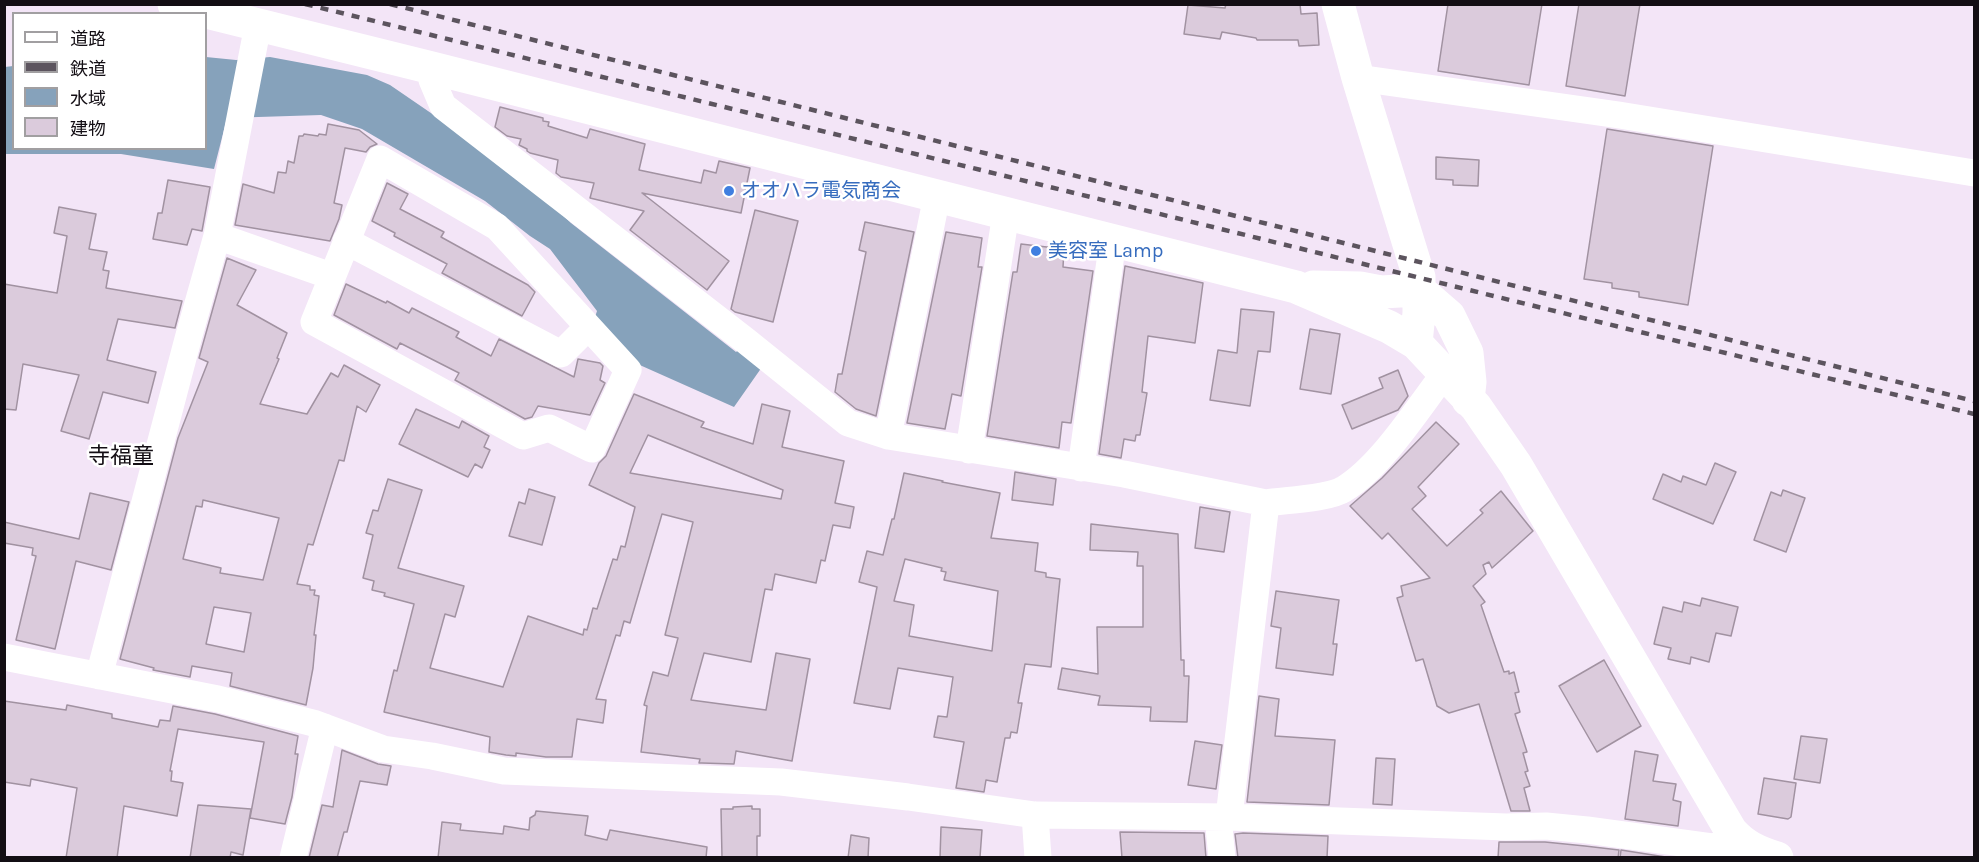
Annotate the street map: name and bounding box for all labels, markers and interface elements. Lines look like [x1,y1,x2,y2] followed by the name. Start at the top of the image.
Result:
[12,12,207,150] legend
[70,28,106,50] text: 道路
[70,58,106,80] text: 鉄道
[70,88,106,110] text: 水域
[70,118,106,140] text: 建物
[741,179,901,203] place label: オオハラ電気商会
[722,184,736,198] marker: オオハラ電気商会
[1048,239,1164,263] place label: 美容室 Lamp
[1029,244,1043,258] marker: 美容室 Lamp
[88,444,154,470] district label: 寺福童

